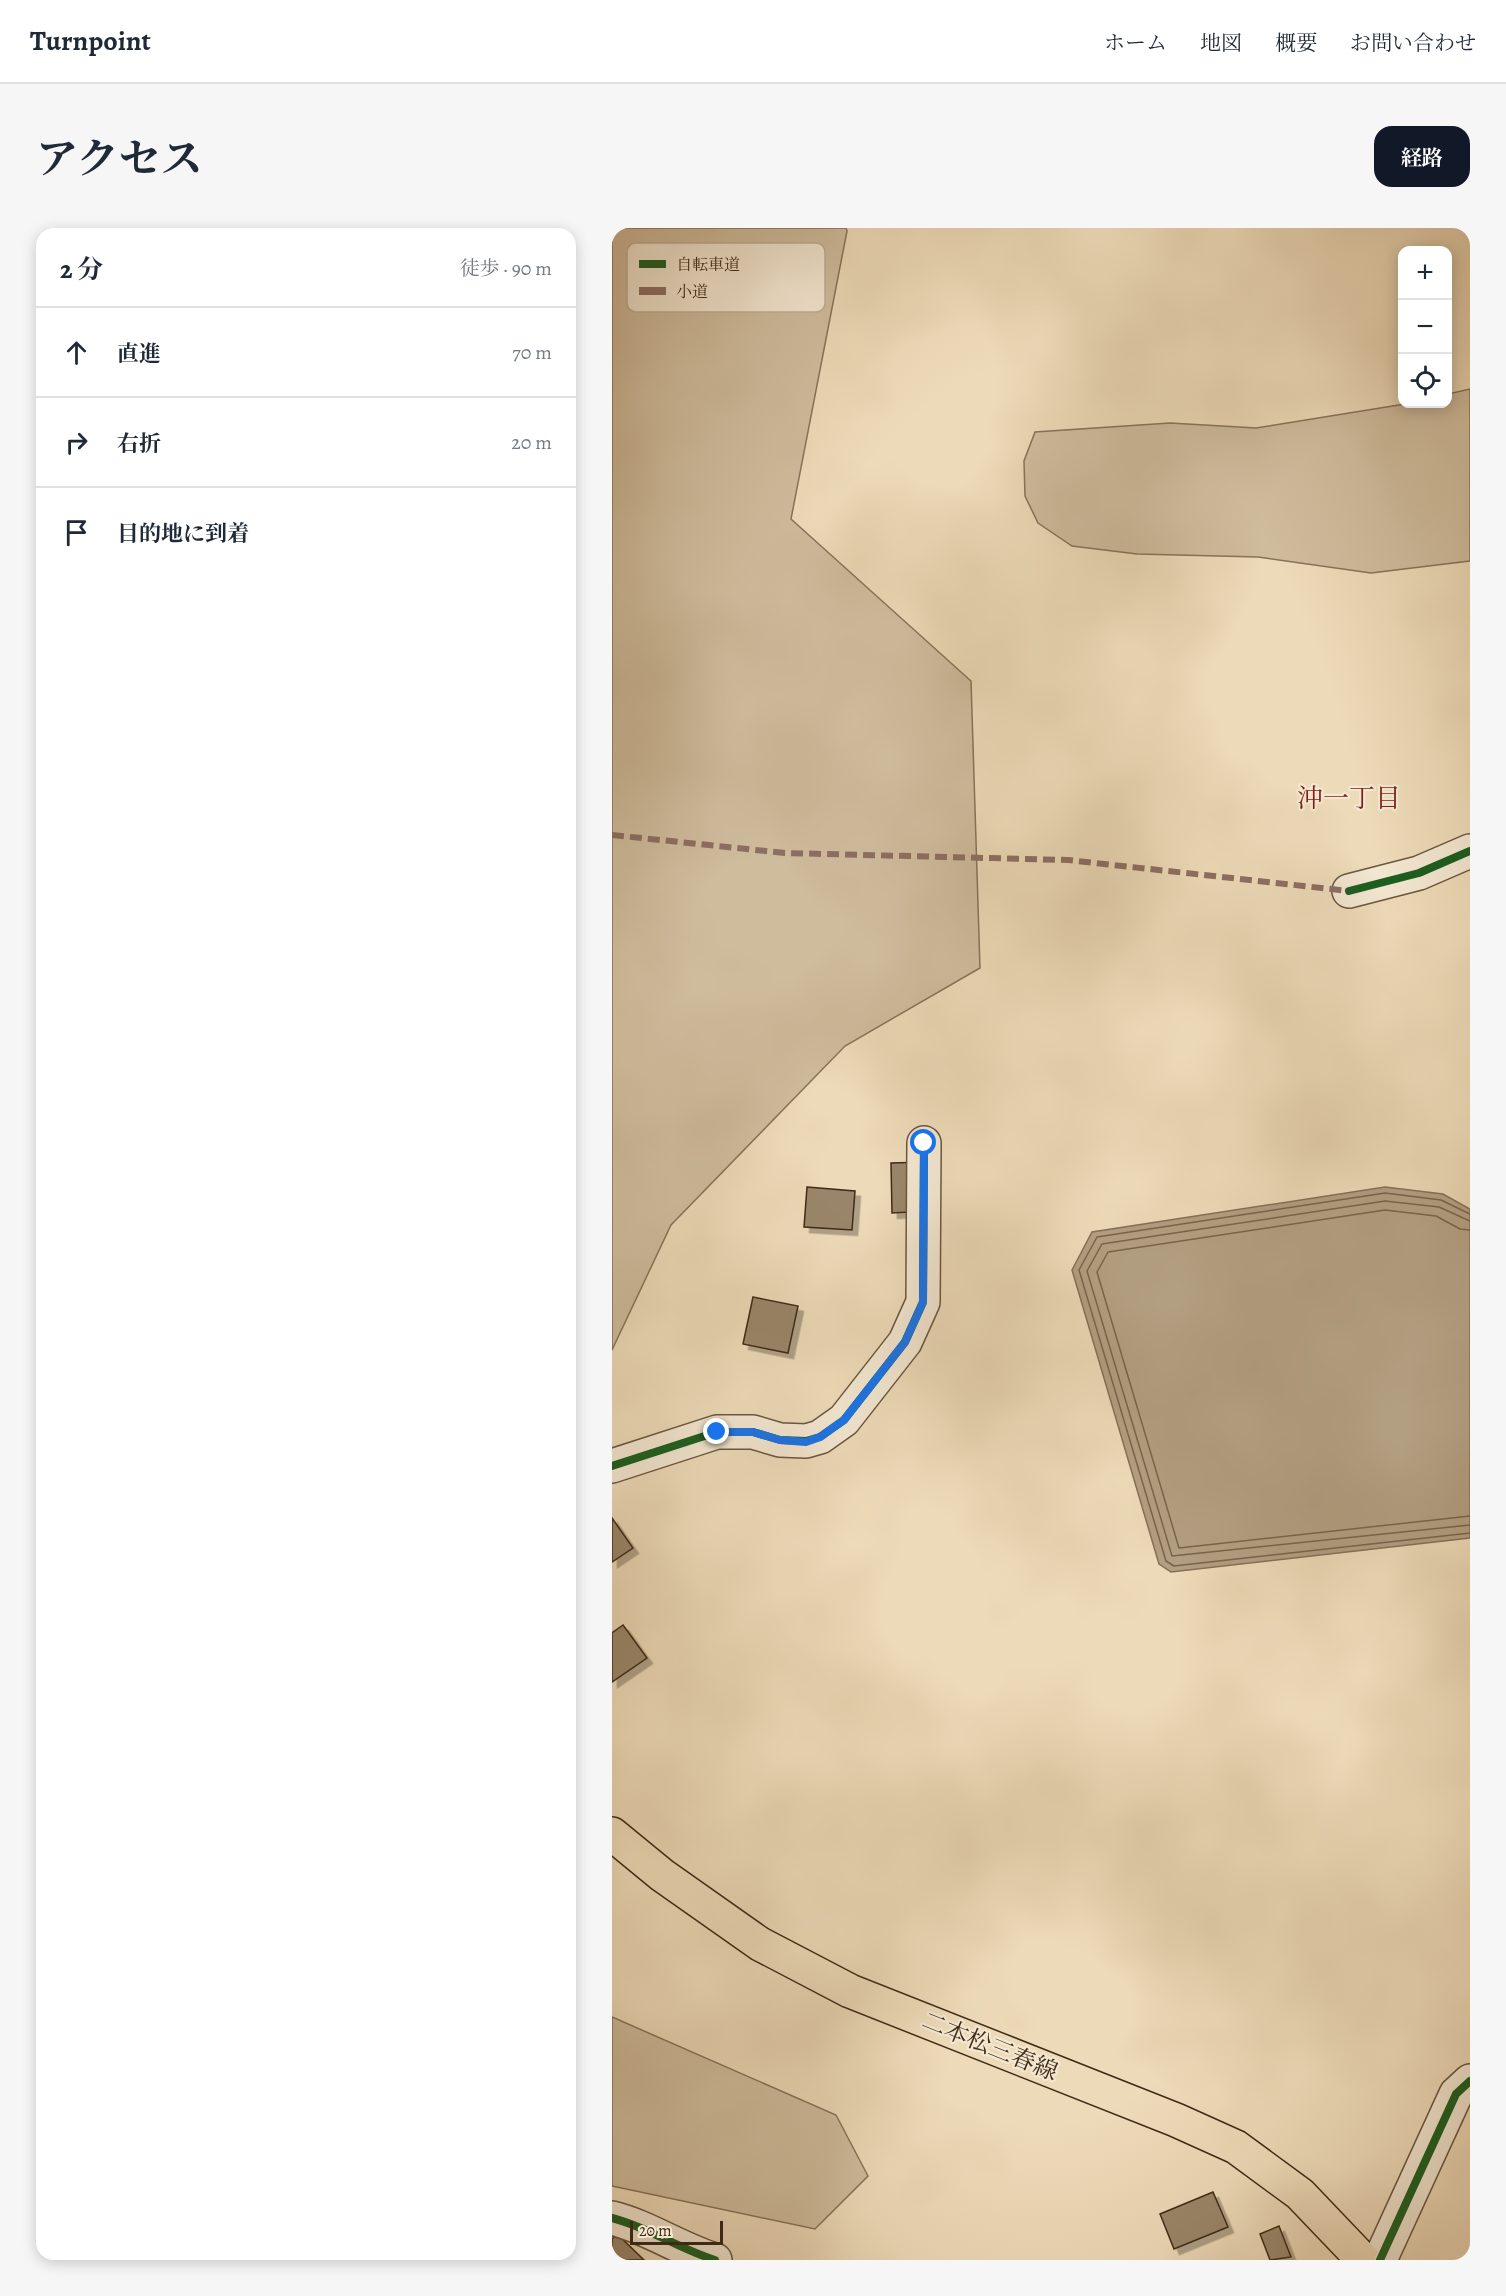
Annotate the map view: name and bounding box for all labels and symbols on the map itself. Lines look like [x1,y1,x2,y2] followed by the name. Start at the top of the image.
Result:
[627,243,825,312] legend
[676,254,740,276] text: 自転車道
[676,281,708,303] text: 小道
[1297,781,1401,816] district label: 沖一丁目
[910,1129,936,1155] route start
[703,1418,729,1444] route end
[917,2004,1063,2088] street label: 二本松三春線
[630,2218,723,2246] scale bar

